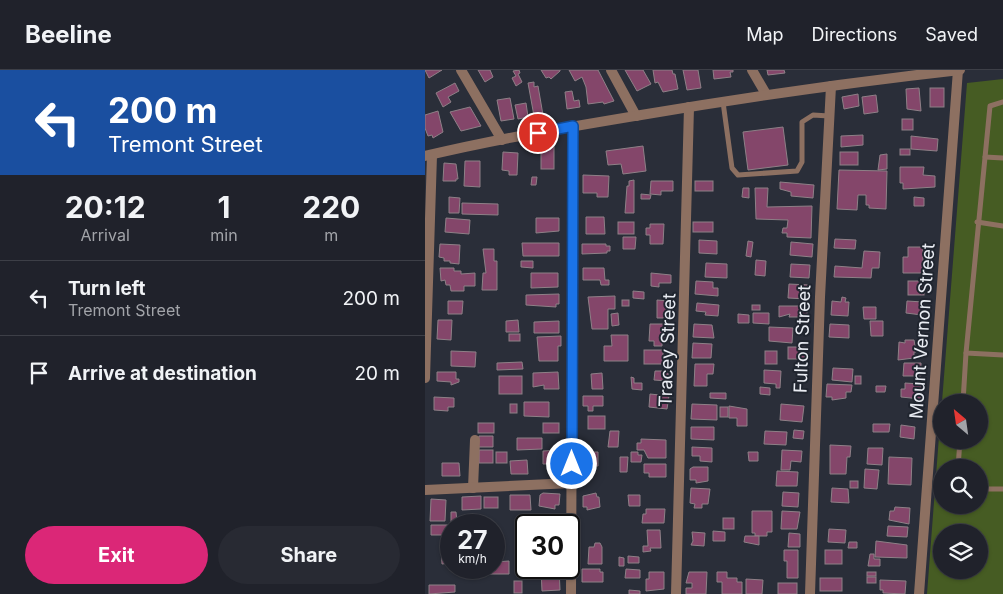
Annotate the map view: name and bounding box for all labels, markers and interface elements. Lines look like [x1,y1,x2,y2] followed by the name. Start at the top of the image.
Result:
[25,20,112,49] text: Beeline
[746,24,784,45] text: Map
[812,24,897,45] text: Directions
[925,24,978,45] text: Saved
[108,89,217,131] text: 200 m
[25,90,90,155] icon: left
[517,112,559,154] pin
[524,119,552,147] icon: arrive
[108,131,263,157] text: Tremont Street
[65,189,146,225] text: 20:12
[218,189,230,225] text: 1
[302,189,360,225] text: 220
[81,225,130,245] text: Arrival
[210,225,238,245] text: min
[324,225,338,245] text: m
[905,242,939,420] street label: Mount Vernon Street
[68,277,146,300] text: Turn left
[25,284,53,312] icon: left
[790,284,814,393] street label: Fulton Street
[342,287,400,310] text: 200 m
[655,293,679,407] street label: Tracey Street
[68,300,180,320] text: Tremont Street
[25,359,53,387] icon: arrive
[68,362,257,385] text: Arrive at destination
[354,362,400,385] text: 20 m
[933,394,987,449] north arrow
[933,394,988,579] map controls
[545,437,597,489] position arrow
[933,459,988,514] button: search
[515,514,580,579] speed limit sign: 30
[933,524,988,579] button: layers
[457,525,488,555] text: 27
[25,526,208,584] button: Exit
[218,526,400,584] button: Share
[458,551,487,566] text: km/h

